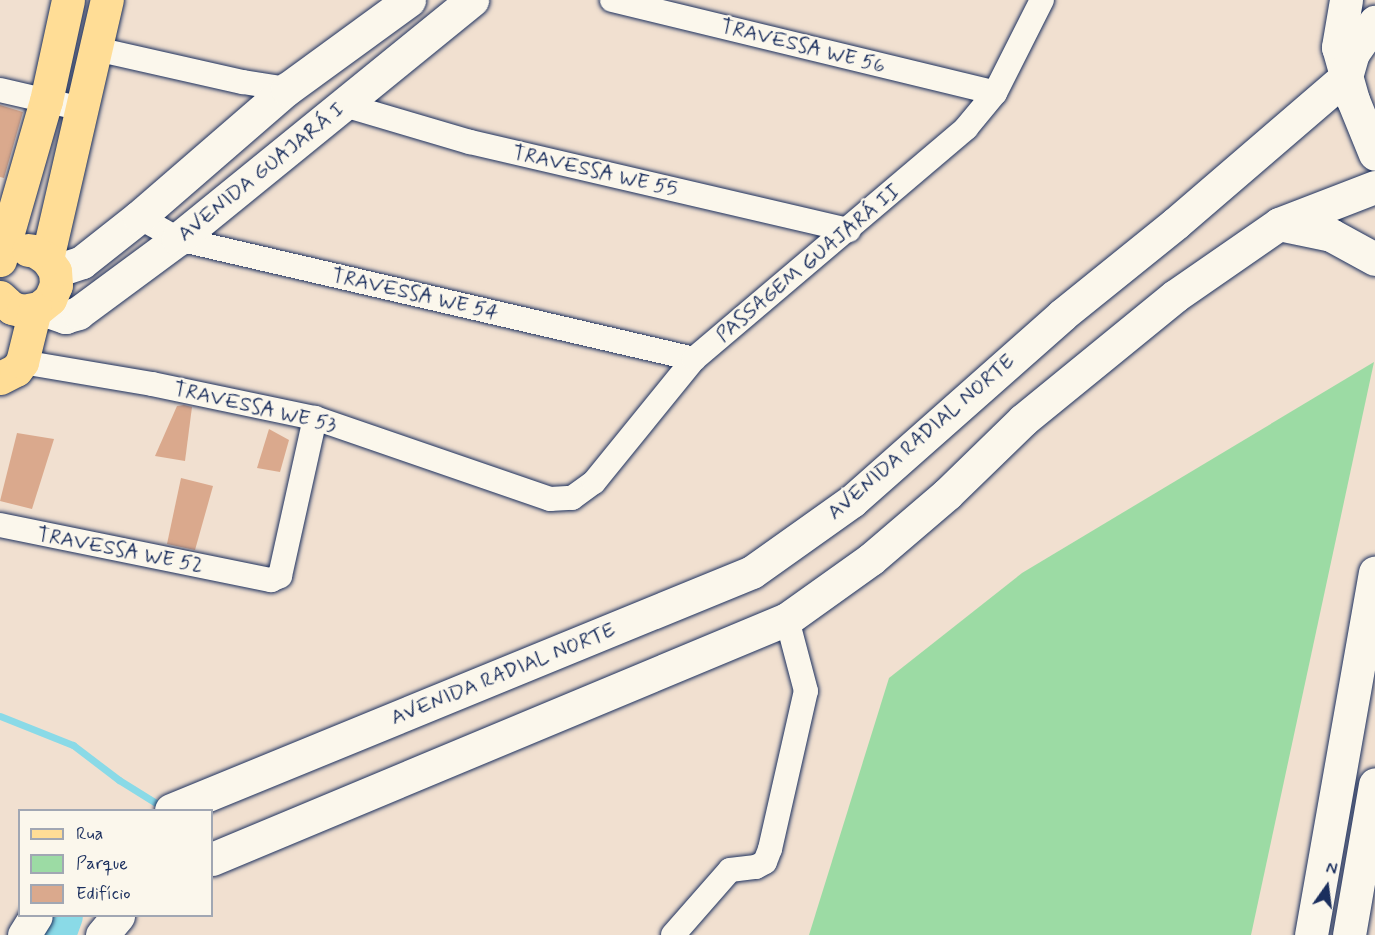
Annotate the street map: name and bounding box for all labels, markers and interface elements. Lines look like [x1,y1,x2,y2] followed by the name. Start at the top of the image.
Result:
[717,13,889,79] street label: TRAVESSA WE 56
[173,97,349,247] street label: AVENIDA GUAJARÁ I
[509,140,681,202] street label: TRAVESSA WE 55
[711,178,905,348] street label: PASSAGEM GUAJARÁ II
[329,262,501,326] street label: TRAVESSA WE 54
[819,346,1023,528] street label: AVENIDA RADIAL NORTE
[170,376,340,438] street label: TRAVESSA WE 53
[34,521,206,579] street label: TRAVESSA WE 52
[383,616,623,732] street label: AVENIDA RADIAL NORTE
[18,809,213,917] legend
[76,822,103,846] text: Rua
[76,852,128,876] text: Parque
[1297,857,1357,917] north arrow
[1324,858,1339,881] text: N
[76,882,131,906] text: Edifício

